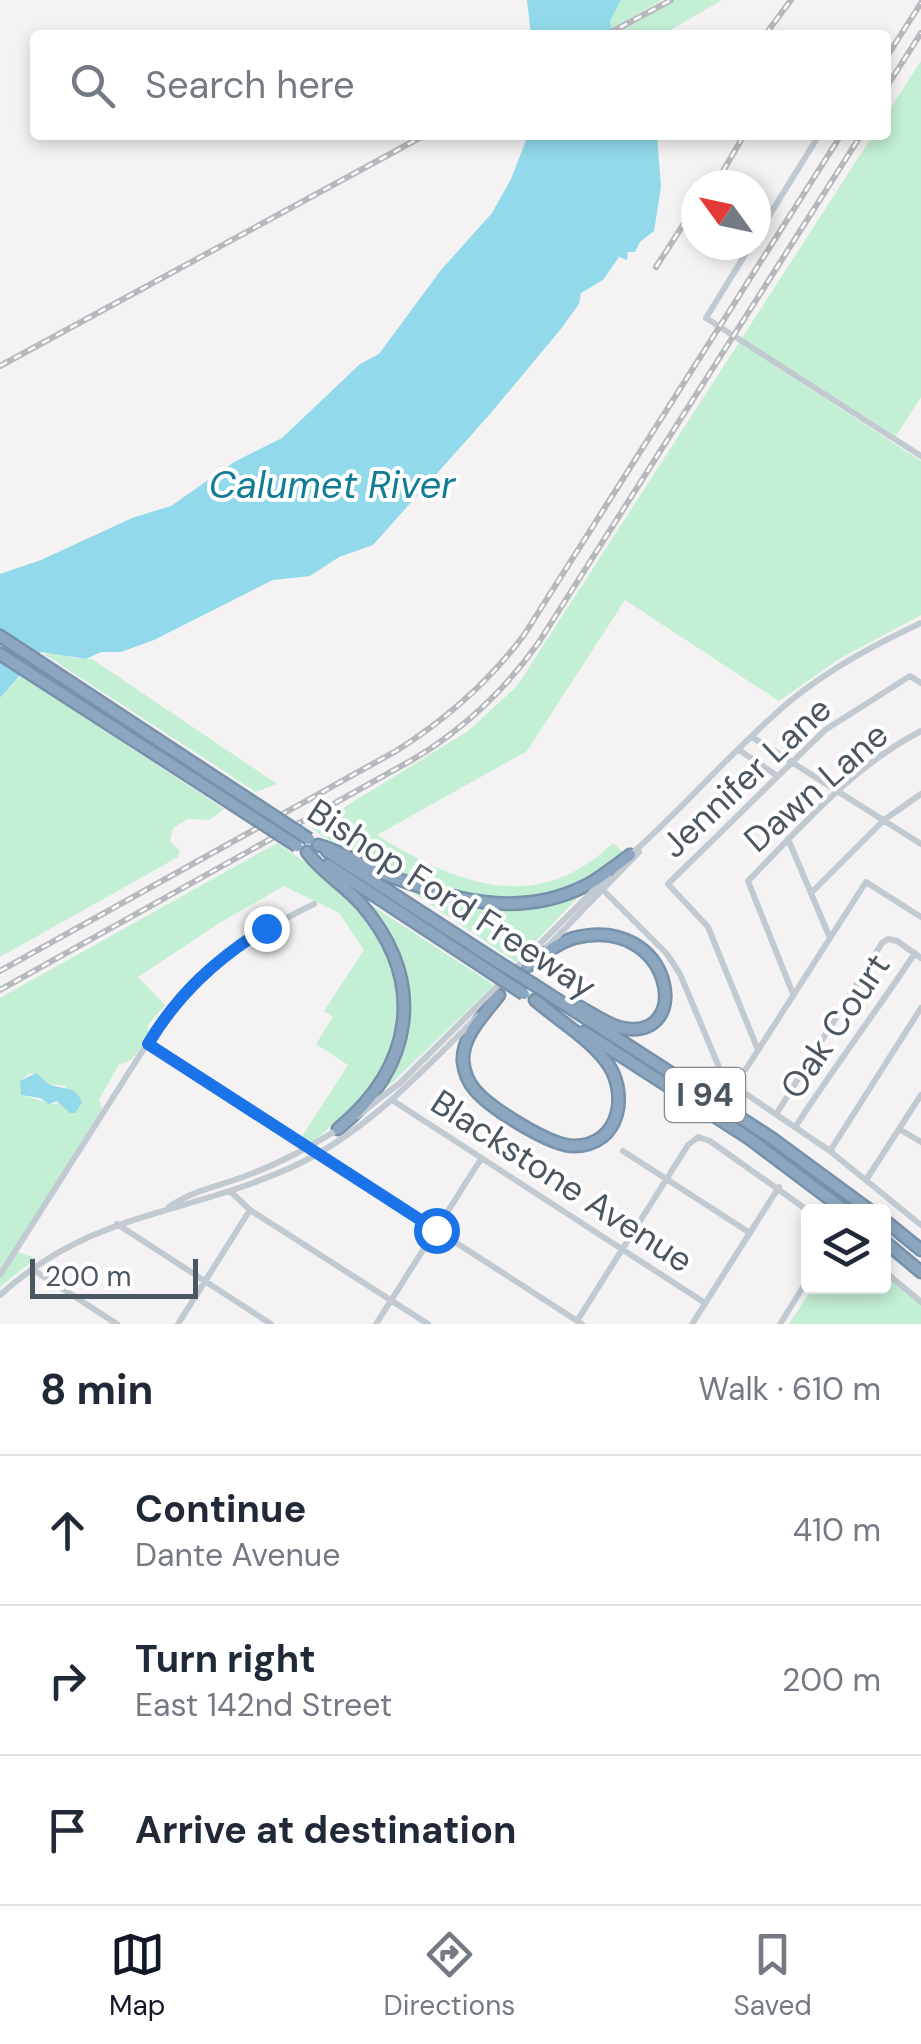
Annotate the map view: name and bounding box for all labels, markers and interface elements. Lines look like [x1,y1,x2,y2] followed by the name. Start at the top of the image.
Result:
[30,30,891,140] search box
[65,58,120,113] icon: search
[145,60,355,110] text: Search here
[681,170,771,260] north arrow
[209,460,456,510] water label: Calumet River
[651,686,841,868] street label: Jennifer Lane
[734,712,898,862] street label: Dawn Lane
[299,788,605,1010] street label: Bishop Ford Freeway
[244,906,290,952] route end
[770,944,900,1108] street label: Oak Court
[665,1068,745,1122] road number: I 94
[422,1079,702,1283] street label: Blackstone Avenue
[801,1204,891,1294] map controls
[801,1204,891,1294] button: layers
[414,1208,460,1254] route start
[30,1254,198,1298] scale bar
[45,1258,132,1295] text: 200 m
[40,1362,153,1417] text: 8 min
[699,1368,881,1410] text: Walk · 610 m
[135,1484,306,1534] text: Continue
[40,1503,95,1558] icon: ahead
[793,1509,881,1551] text: 410 m
[135,1534,340,1576] text: Dante Avenue
[135,1634,316,1684] text: Turn right
[40,1653,95,1708] icon: right
[782,1659,881,1701] text: 200 m
[135,1684,392,1726] text: East 142nd Street
[40,1803,95,1858] icon: arrive
[135,1805,517,1855] text: Arrive at destination
[109,1927,165,2024] tab: Map
[384,1927,515,2024] tab: Directions
[733,1927,812,2024] tab: Saved

